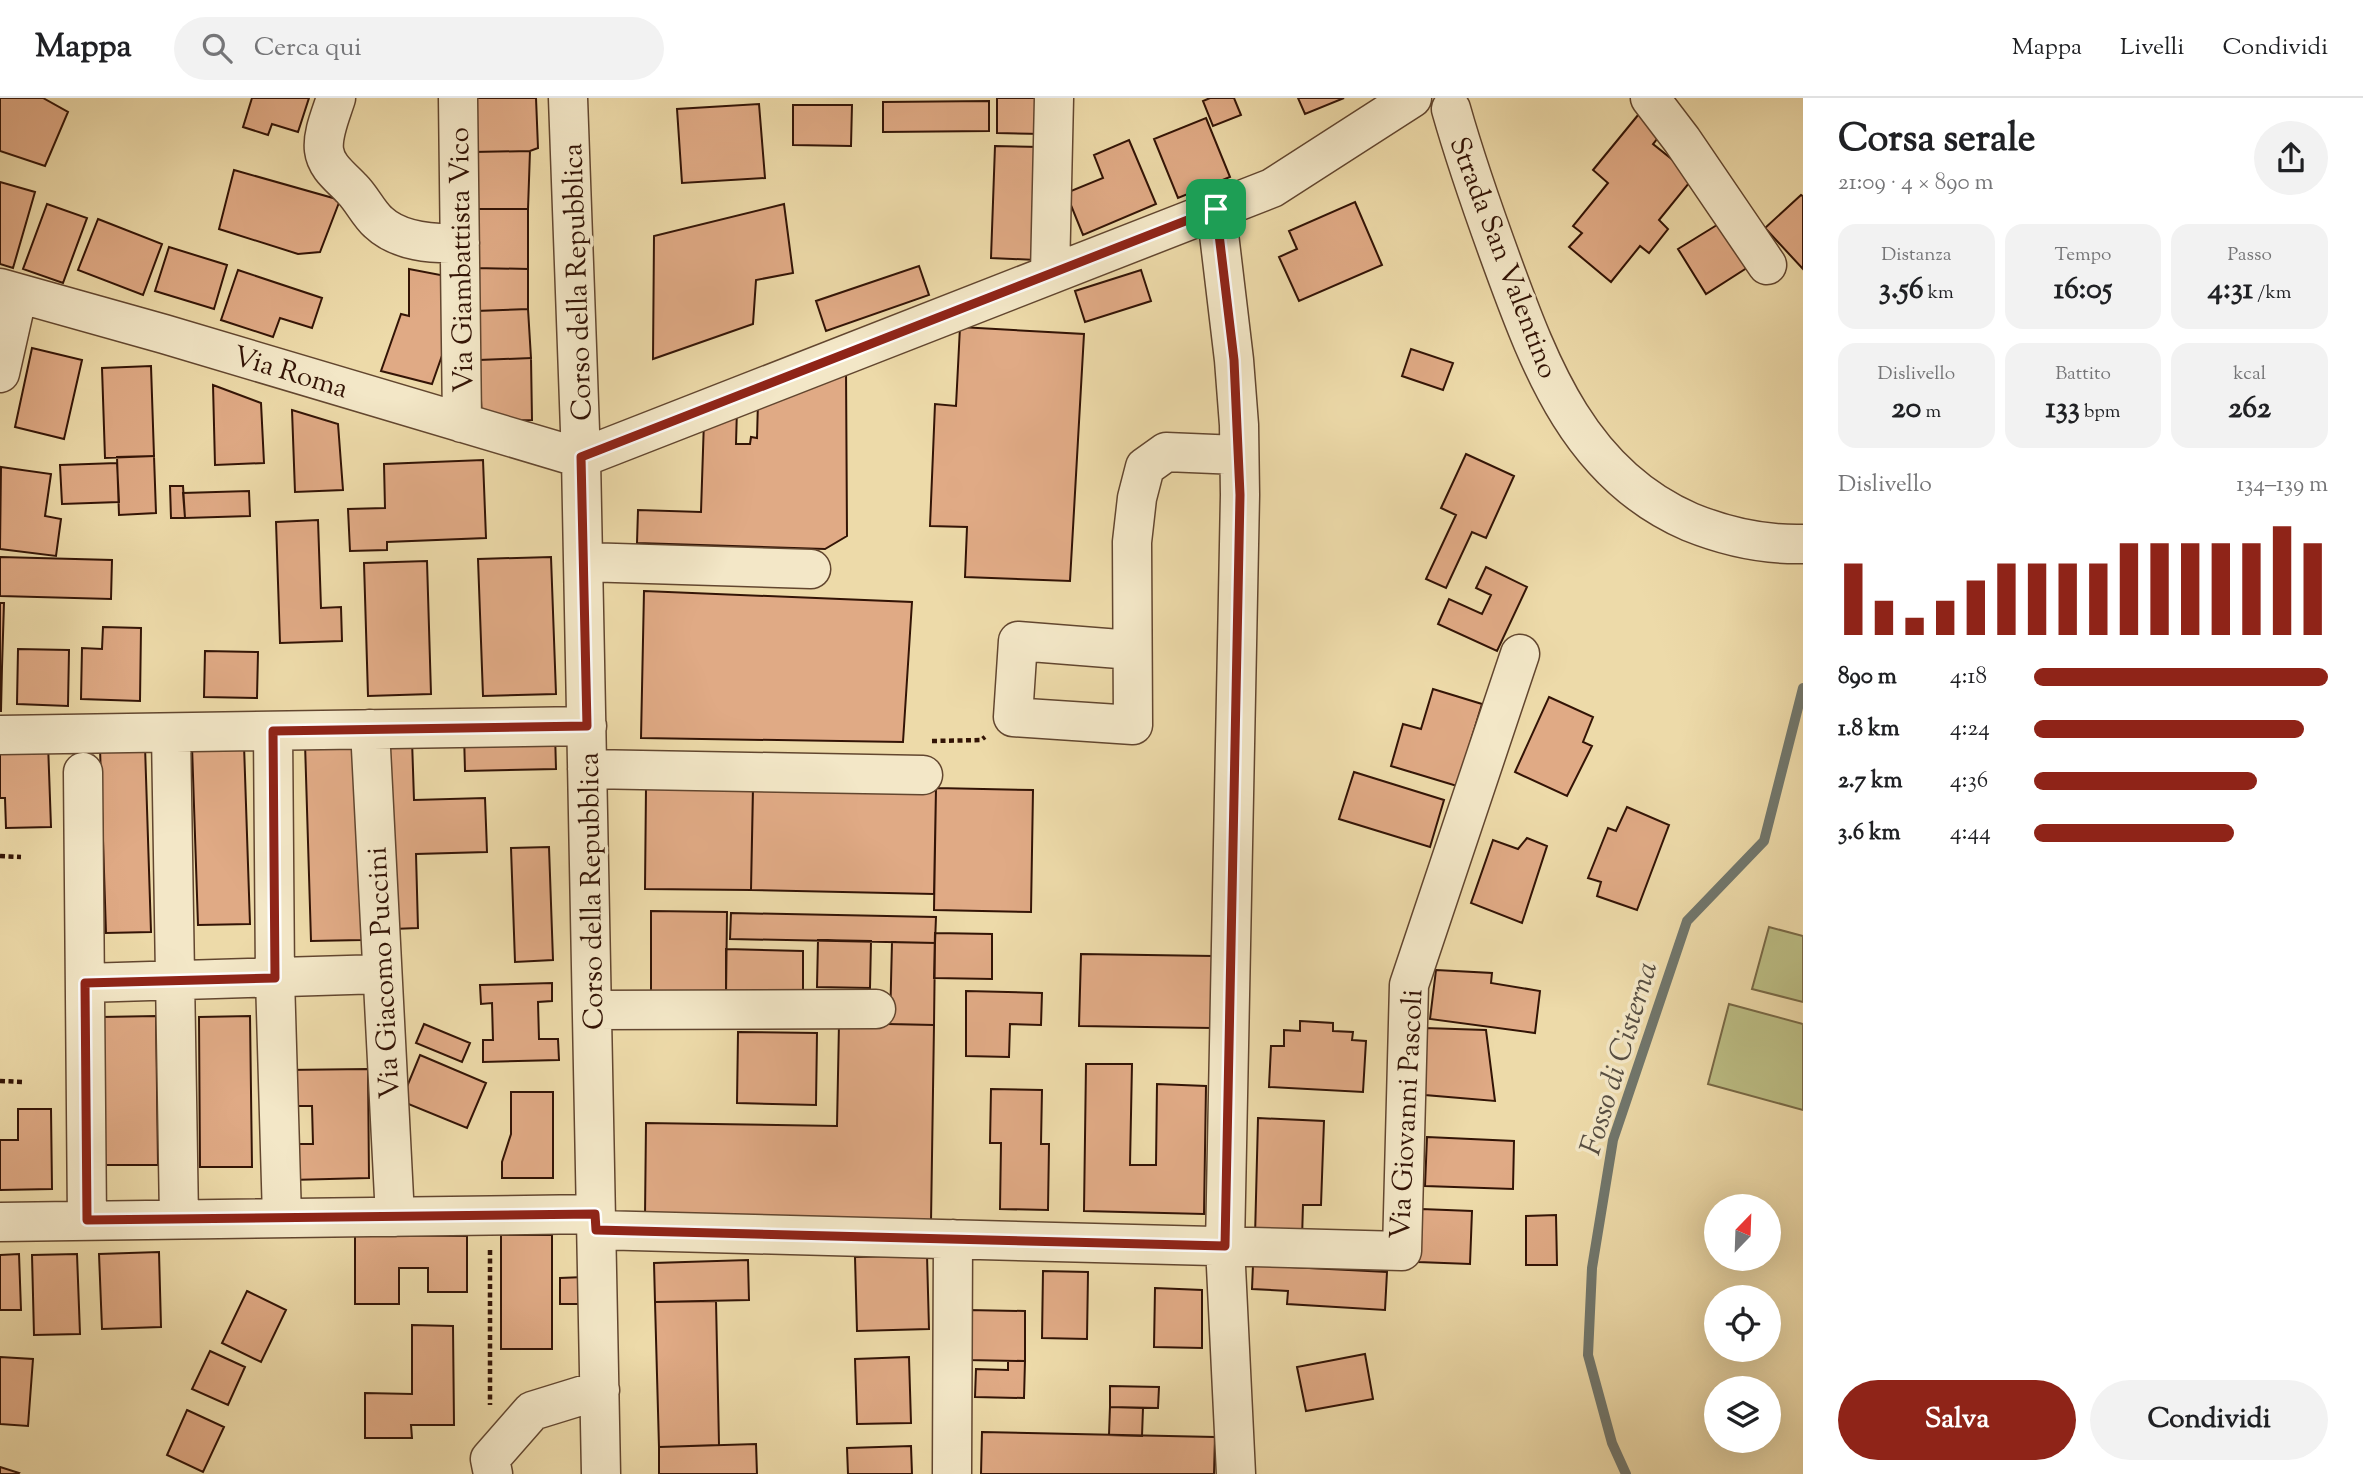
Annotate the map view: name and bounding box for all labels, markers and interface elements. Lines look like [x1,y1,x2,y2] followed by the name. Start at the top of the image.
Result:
[174,17,664,80] search box
[35,24,132,72] text: Mappa
[198,29,236,67] icon: search
[254,30,362,67] text: Cerca qui
[2012,31,2082,65] text: Mappa
[2120,31,2184,65] text: Livelli
[2222,31,2328,65] text: Condividi
[1838,114,2036,168] text: Corsa serale
[2254,121,2328,195] button: share
[441,127,485,393] street label: Via Giambattista Vico
[1438,131,1567,385] street label: Strada San Valentino
[554,142,604,421] street label: Corso della Repubblica
[1838,167,1994,200] text: 21:09 · 4 × 890 m
[1186,179,1246,239] pin
[1197,190,1235,228] icon: arrive
[1881,242,1952,269] text: Distanza
[2054,242,2112,269] text: Tempo
[2227,242,2272,269] text: Passo
[1879,269,1924,312] text: 3.56
[2054,269,2112,312] text: 16:05
[2208,269,2253,312] text: 4:31
[1924,280,1954,307] text: km
[2253,280,2291,307] text: /km
[228,337,353,410] street label: Via Roma
[1878,361,1955,388] text: Dislivello
[2055,361,2111,388] text: Battito
[2233,361,2266,388] text: kcal
[1891,388,1921,431] text: 20
[2046,388,2080,431] text: 133
[2228,388,2271,431] text: 262
[1921,399,1941,426] text: m
[2080,399,2120,426] text: bpm
[1838,469,1932,502] text: Dislivello
[2236,469,2328,502] text: 134–139 m
[1838,661,1897,694] text: 890 m
[1950,661,1987,694] text: 4:18
[1838,713,1900,746] text: 1.8 km
[1950,713,1990,746] text: 4:24
[571,752,615,1030] street label: Corso della Repubblica
[1838,765,1903,798] text: 2.7 km
[1950,765,1988,798] text: 4:36
[1838,817,1901,850] text: 3.6 km
[1950,817,1991,850] text: 4:44
[358,846,412,1100] street label: Via Giacomo Puccini
[1571,957,1670,1161] water label: Fosso di Cisterna
[1381,988,1435,1240] street label: Via Giovanni Pascoli
[1704,1194,1782,1270] north arrow
[1704,1194,1781,1453] map controls
[1704,1285,1781,1362] button: locate
[1704,1376,1781,1453] button: layers
[1838,1380,2076,1460] button: Salva
[2090,1380,2328,1460] button: Condividi

